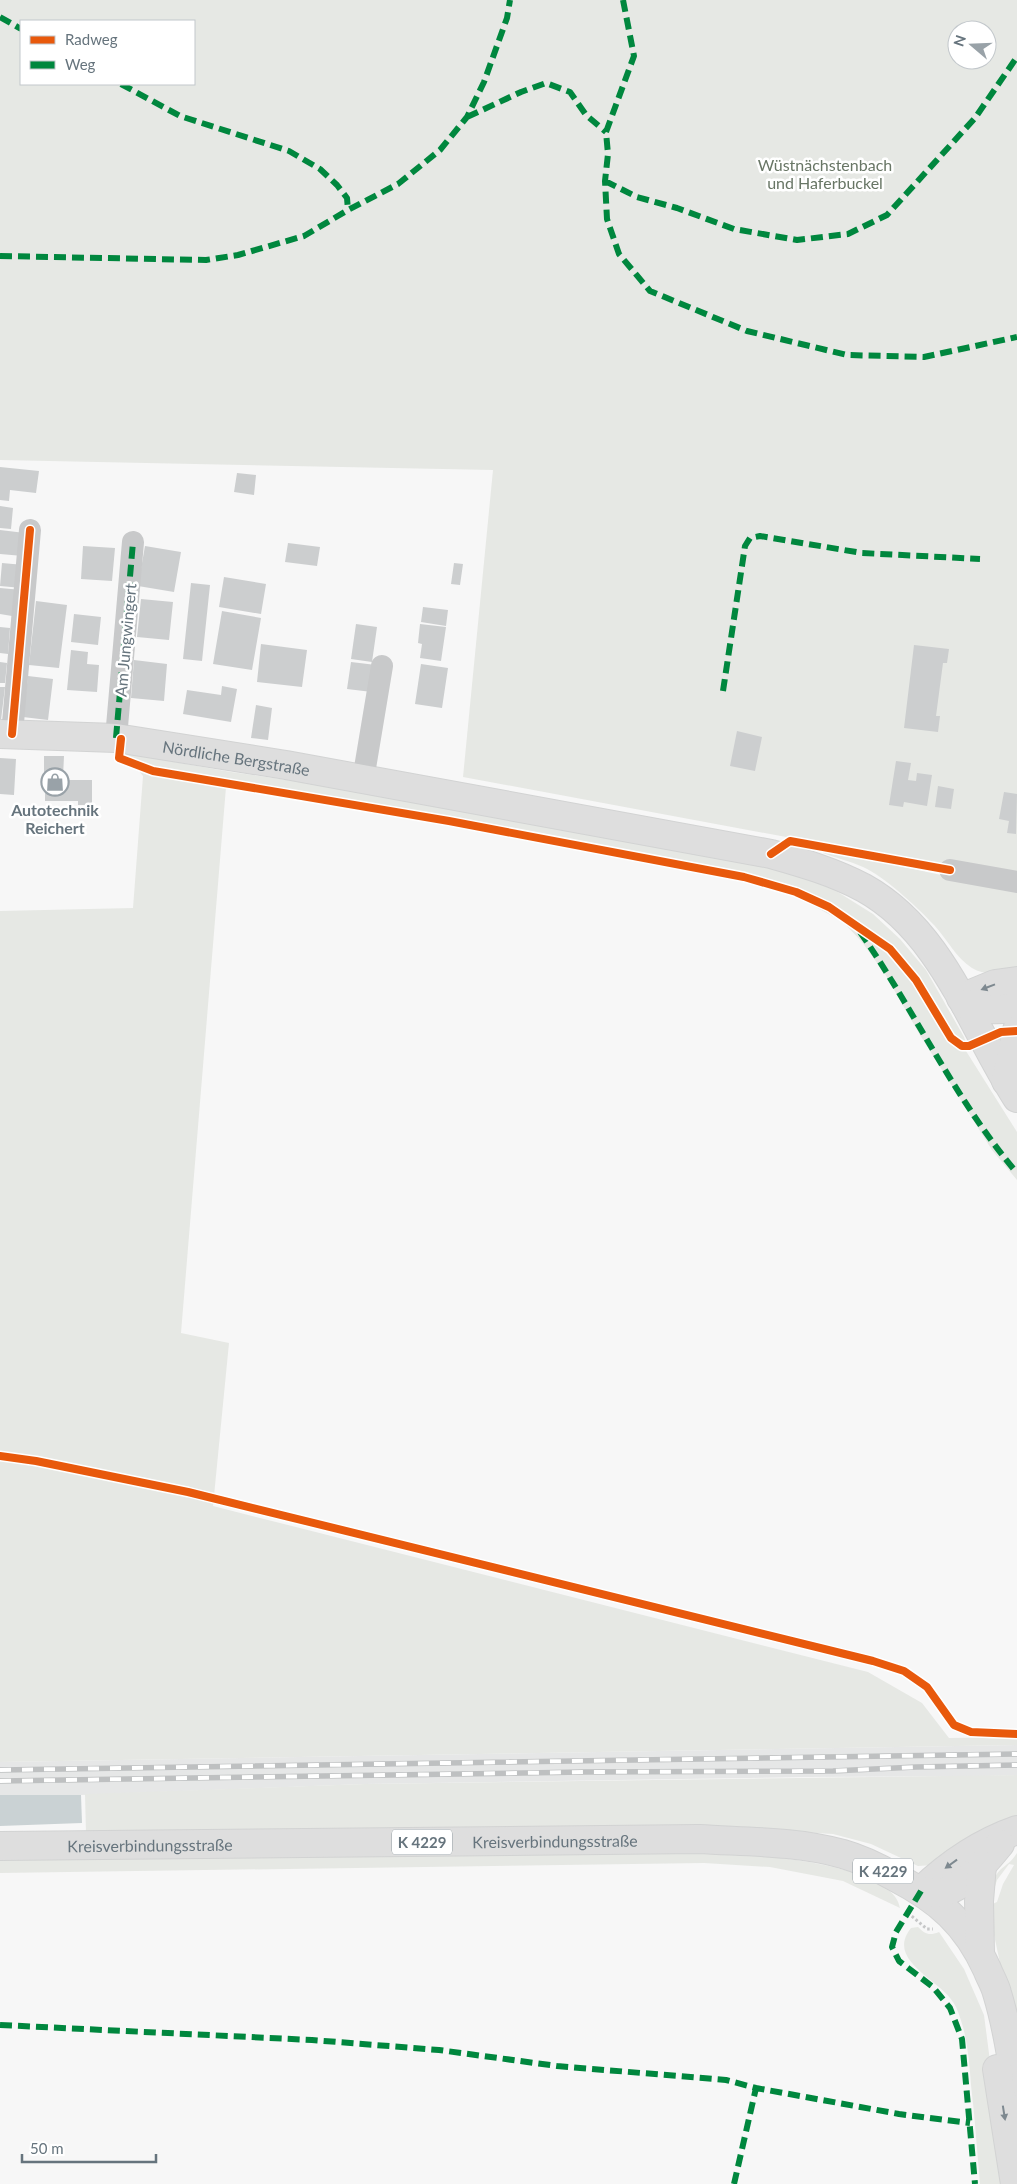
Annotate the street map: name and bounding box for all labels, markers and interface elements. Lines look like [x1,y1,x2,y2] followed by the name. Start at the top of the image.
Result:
[20,20,195,85] legend
[947,20,997,70] north arrow
[65,30,118,48] text: Radweg
[949,33,969,48] text: N
[65,55,96,73] text: Weg
[758,155,892,192] park label: Wüstnächstenbach und Haferbuckel
[111,582,139,698] street label: Am Jungwingert
[161,736,312,779] street label: Nördliche Bergstraße
[40,767,70,797] shop icon: Autotechnik Reichert
[10,800,99,837] place label: Autotechnik Reichert
[981,984,996,991] one-way arrow
[392,1830,452,1854] road number: K 4229
[472,1830,638,1851] street label: Kreisverbindungsstraße
[67,1834,233,1855] street label: Kreisverbindungsstraße
[853,1858,913,1884] road number: K 4229
[944,1859,958,1869] one-way arrow
[1000,2105,1008,2121] one-way arrow
[22,2132,156,2164] scale bar
[30,2139,64,2157] text: 50 m

